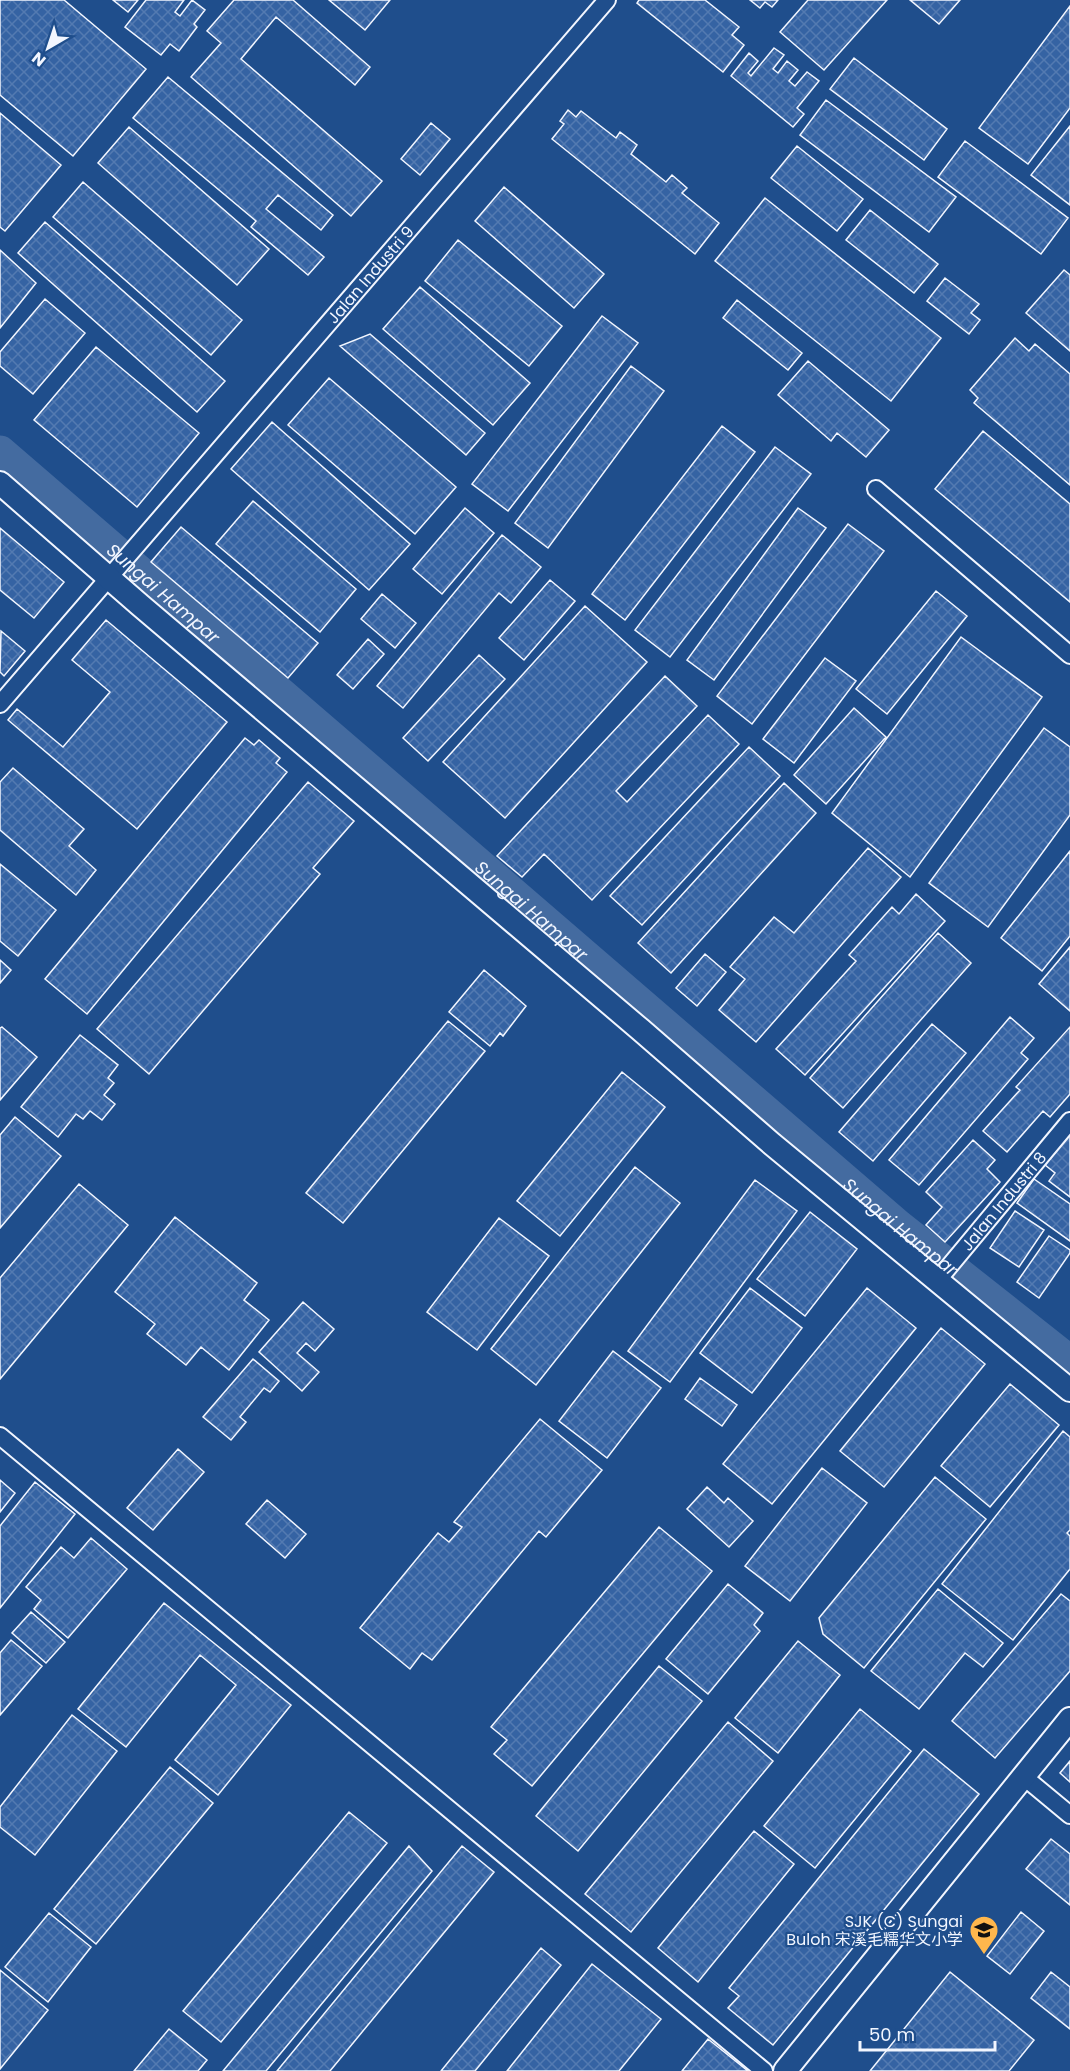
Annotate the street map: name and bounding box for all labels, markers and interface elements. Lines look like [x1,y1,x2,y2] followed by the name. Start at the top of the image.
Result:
[18,18,78,78] north arrow
[27,47,51,72] text: N
[322,221,419,328] street label: Jalan Industri 9
[102,537,227,650] water label: Sungai Hampar
[470,855,595,967] water label: Sungai Hampar
[956,1147,1051,1255] street label: Jalan Industri 8
[838,1172,964,1282] water label: Sungai Hampar
[786,1910,963,1951] place label: SJK (C) Sungai Buloh 宋溪毛糯华文小学
[968,1914,1000,1956] school or university icon: SJK (C) Sungai Buloh 宋溪毛糯华文小学
[860,2014,995,2052] scale bar
[869,2022,915,2047] text: 50 m

